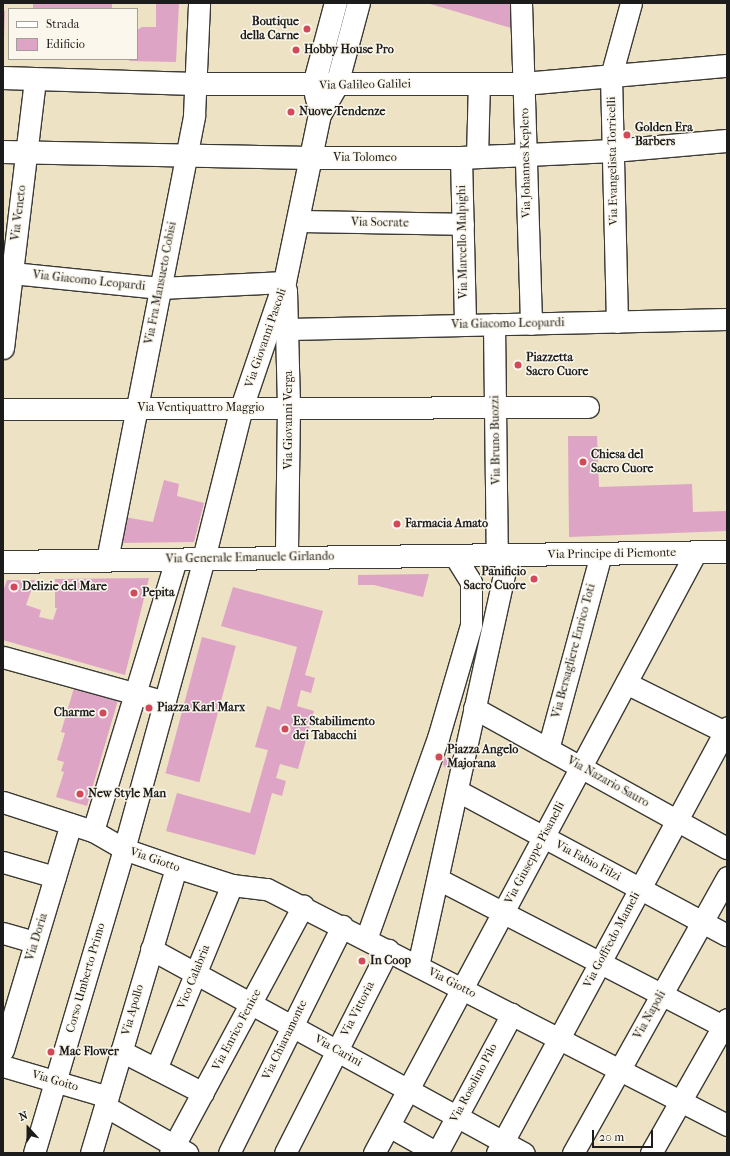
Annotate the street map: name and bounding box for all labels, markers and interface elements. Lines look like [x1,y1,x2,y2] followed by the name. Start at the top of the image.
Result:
[8,8,138,60] legend
[240,15,299,43] place label: Boutique della Carne
[46,17,79,31] text: Strada
[302,24,312,34] marker: Boutique della Carne
[46,37,85,51] text: Edificio
[304,43,394,57] place label: Hobby House Pro
[291,45,301,55] marker: Hobby House Pro
[319,77,411,93] street label: Via Galileo Galilei
[605,96,621,226] street label: Via Evangelista Torricelli
[299,105,385,119] place label: Nuove Tendenze
[286,107,296,117] marker: Nuove Tendenze
[518,108,534,218] street label: Via Johannes Keplero
[635,121,693,149] place label: Golden Era Barbers
[622,130,632,140] marker: Golden Era Barbers
[333,151,397,165] street label: Via Tolomeo
[8,184,30,242] street label: Via Veneto
[455,185,471,299] street label: Via Marcello Malpighi
[351,215,409,231] street label: Via Socrate
[142,221,180,345] street label: Via Fra Mansueto Cobisi
[32,268,146,294] street label: Via Giacomo Leopardi
[242,286,290,390] street label: Via Giovanni Pascoli
[451,316,565,332] street label: Via Giacomo Leopardi
[526,351,589,379] place label: Piazzetta Sacro Cuore
[513,360,523,370] marker: Piazzetta Sacro Cuore
[282,371,296,469] street label: Via Giovanni Verga
[488,395,504,485] street label: Via Bruno Buozzi
[138,401,264,415] street label: Via Ventiquattro Maggio
[591,448,654,476] place label: Chiesa del Sacro Cuore
[578,457,588,467] marker: Chiesa del Sacro Cuore
[405,517,488,531] place label: Farmacia Amato
[392,519,402,529] marker: Farmacia Amato
[548,546,676,562] street label: Via Principe di Piemonte
[166,549,334,567] street label: Via Generale Emanuele Girlando
[463,565,526,593] place label: Panificio Sacro Cuore
[529,574,539,584] marker: Panificio Sacro Cuore
[22,580,107,594] place label: Delizie del Mare
[9,582,19,592] marker: Delizie del Mare
[549,582,599,720] street label: Via Bersagliere Enrico Toti
[142,586,175,600] place label: Pepita
[129,588,139,598] marker: Pepita
[157,701,245,715] place label: Piazza Karl Marx
[144,703,154,713] marker: Piazza Karl Marx
[54,706,95,720] place label: Charme
[98,708,108,718] marker: Charme
[293,715,375,743] place label: Ex Stabilimento dei Tabacchi
[280,724,290,734] marker: Ex Stabilimento dei Tabacchi
[447,743,518,771] place label: Piazza Angelo Majorana
[434,752,444,762] marker: Piazza Angelo Majorana
[564,754,652,810] street label: Via Nazario Sauro
[88,787,166,801] place label: New Style Man
[75,789,85,799] marker: New Style Man
[502,799,568,907] street label: Via Giuseppe Pisanelli
[553,838,623,884] street label: Via Fabio Filzi
[128,845,182,875] street label: Via Giotto
[581,890,643,990] street label: Via Goffredo Mameli
[23,912,51,962] street label: Via Doria
[63,921,109,1035] street label: Corso Umberto Primo
[175,943,213,1011] street label: Vico Calabria
[370,954,411,968] place label: In Coop
[357,956,367,966] marker: In Coop
[426,965,478,1001] street label: Via Giotto
[338,979,378,1039] street label: Via Vittoria
[119,983,147,1037] street label: Via Apollo
[209,987,265,1073] street label: Via Enrico Fenice
[631,988,669,1042] street label: Via Napoli
[259,998,311,1082] street label: Via Chiaramonte
[312,1032,364,1070] street label: Via Carini
[447,1041,501,1125] street label: Via Rosolino Pilo
[59,1045,119,1059] place label: Mac Flower
[46,1047,56,1057] marker: Mac Flower
[30,1067,80,1095] street label: Via Goito
[8,1108,48,1148] north arrow
[17,1109,30,1124] text: N
[594,1122,655,1148] scale bar
[599,1130,624,1144] text: 20 m

